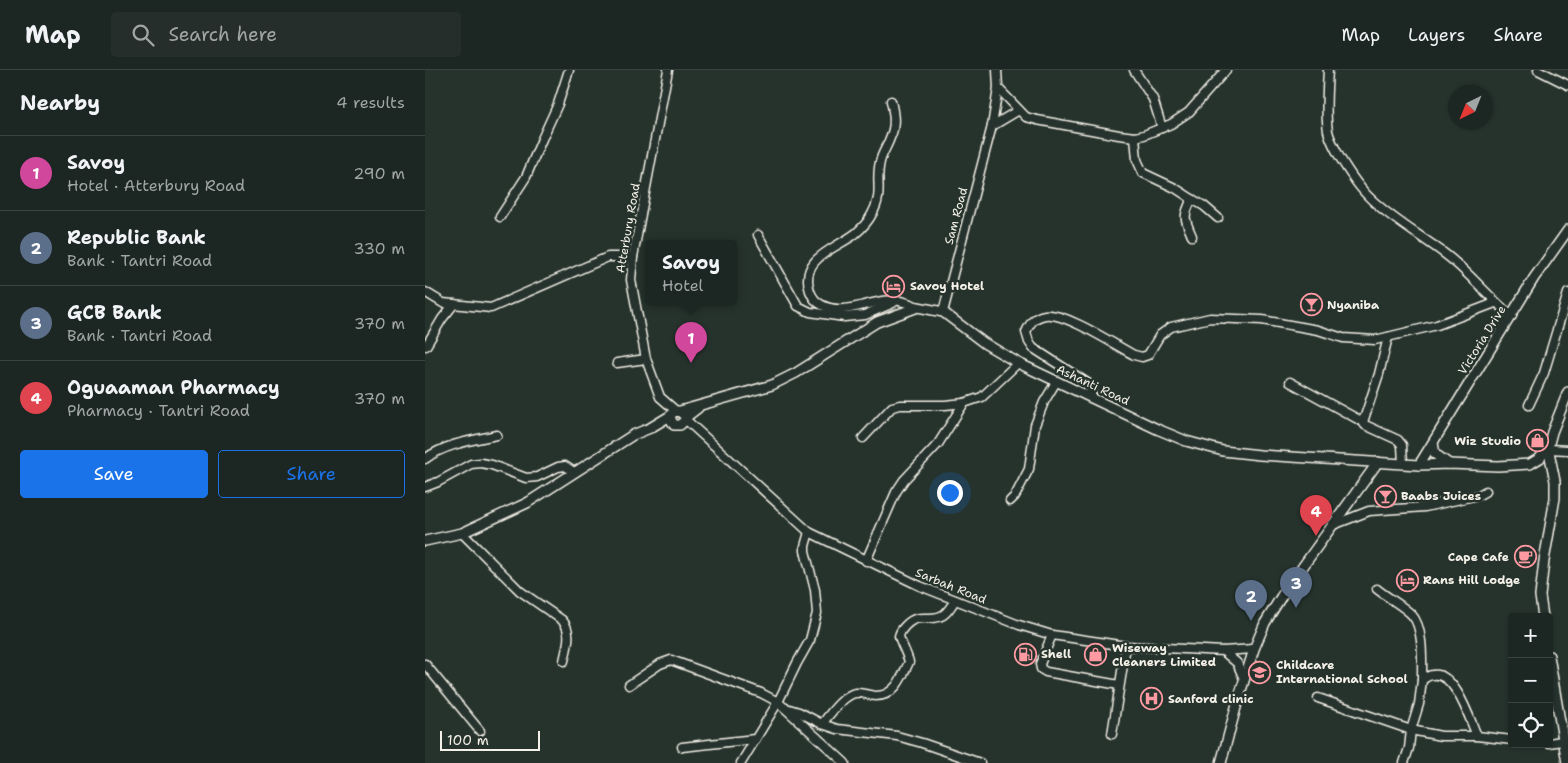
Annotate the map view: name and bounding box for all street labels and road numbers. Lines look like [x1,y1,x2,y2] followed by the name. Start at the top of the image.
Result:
[612,181,644,274] street label: Atterbury Road
[941,185,971,246] street label: Sam Road
[1454,302,1510,378] street label: Victoria Drive
[1054,361,1133,409] street label: Ashanti Road
[913,564,989,608] street label: Sarbah Road

